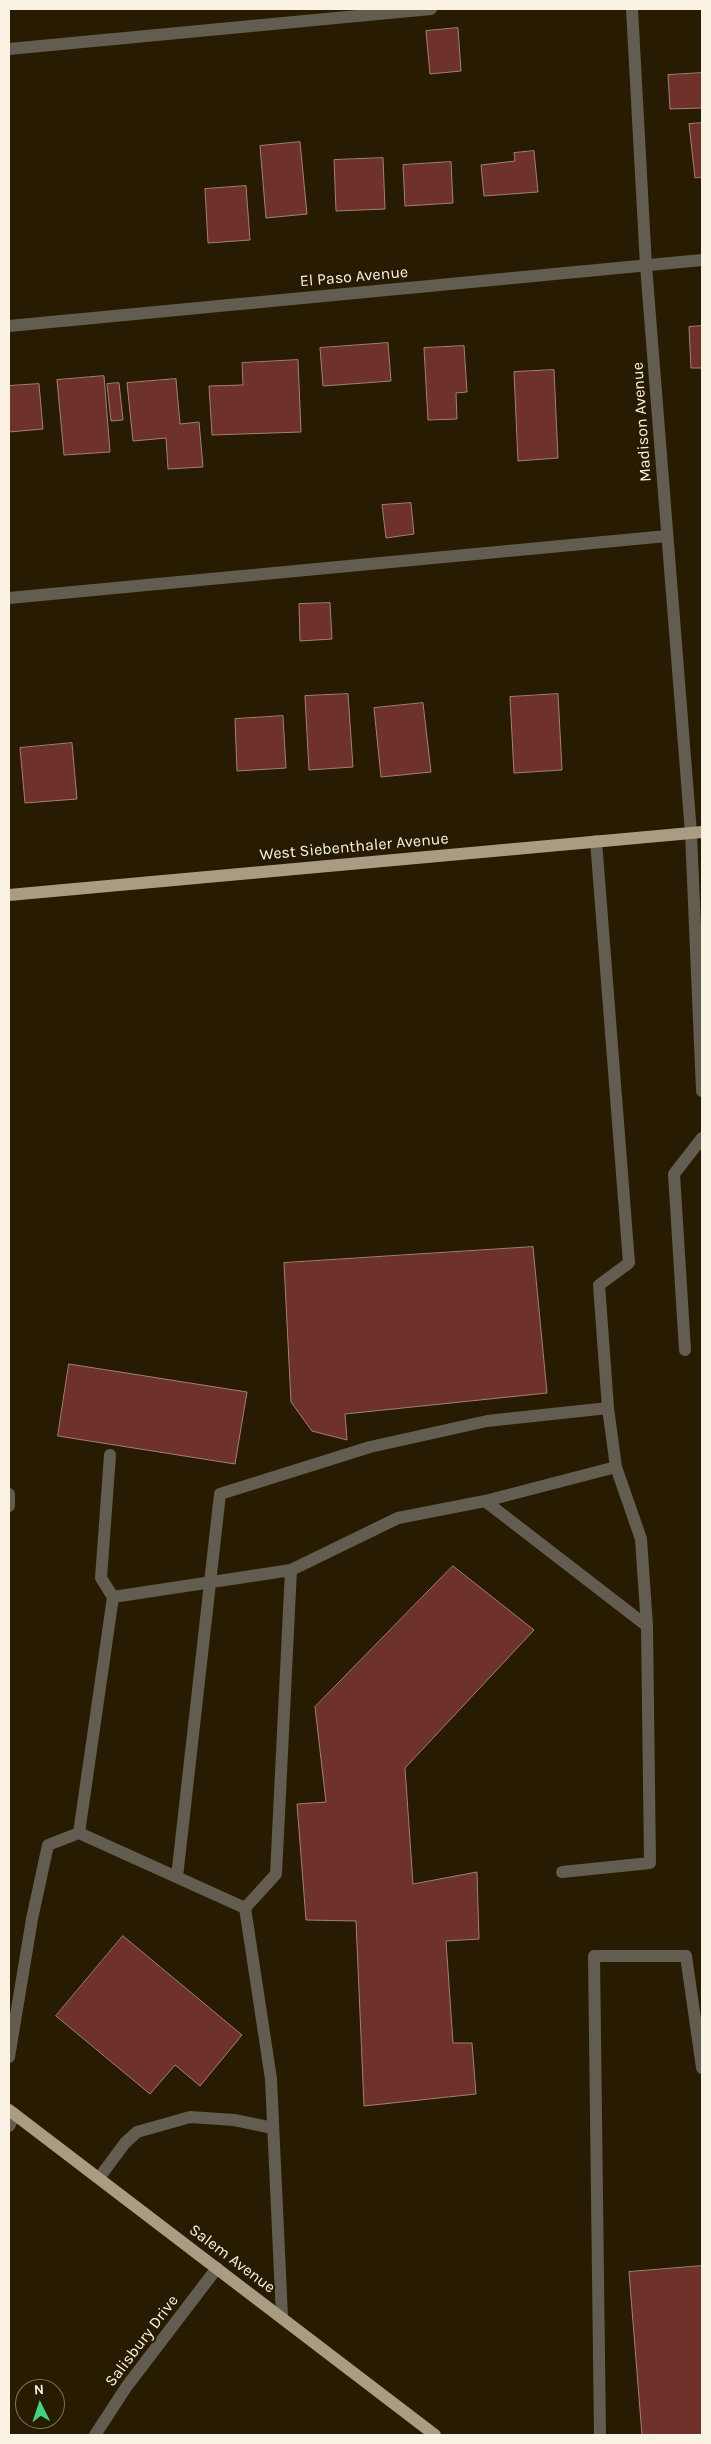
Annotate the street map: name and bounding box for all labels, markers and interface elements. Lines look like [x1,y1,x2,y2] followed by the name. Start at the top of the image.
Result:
[299,263,409,291] street label: El Paso Avenue
[628,362,656,482] street label: Madison Avenue
[259,829,449,865] street label: West Siebenthaler Avenue
[185,2220,279,2298] street label: Salem Avenue
[101,2291,183,2391] street label: Salisbury Drive
[15,2379,65,2429] north arrow
[33,2381,45,2398] text: N

